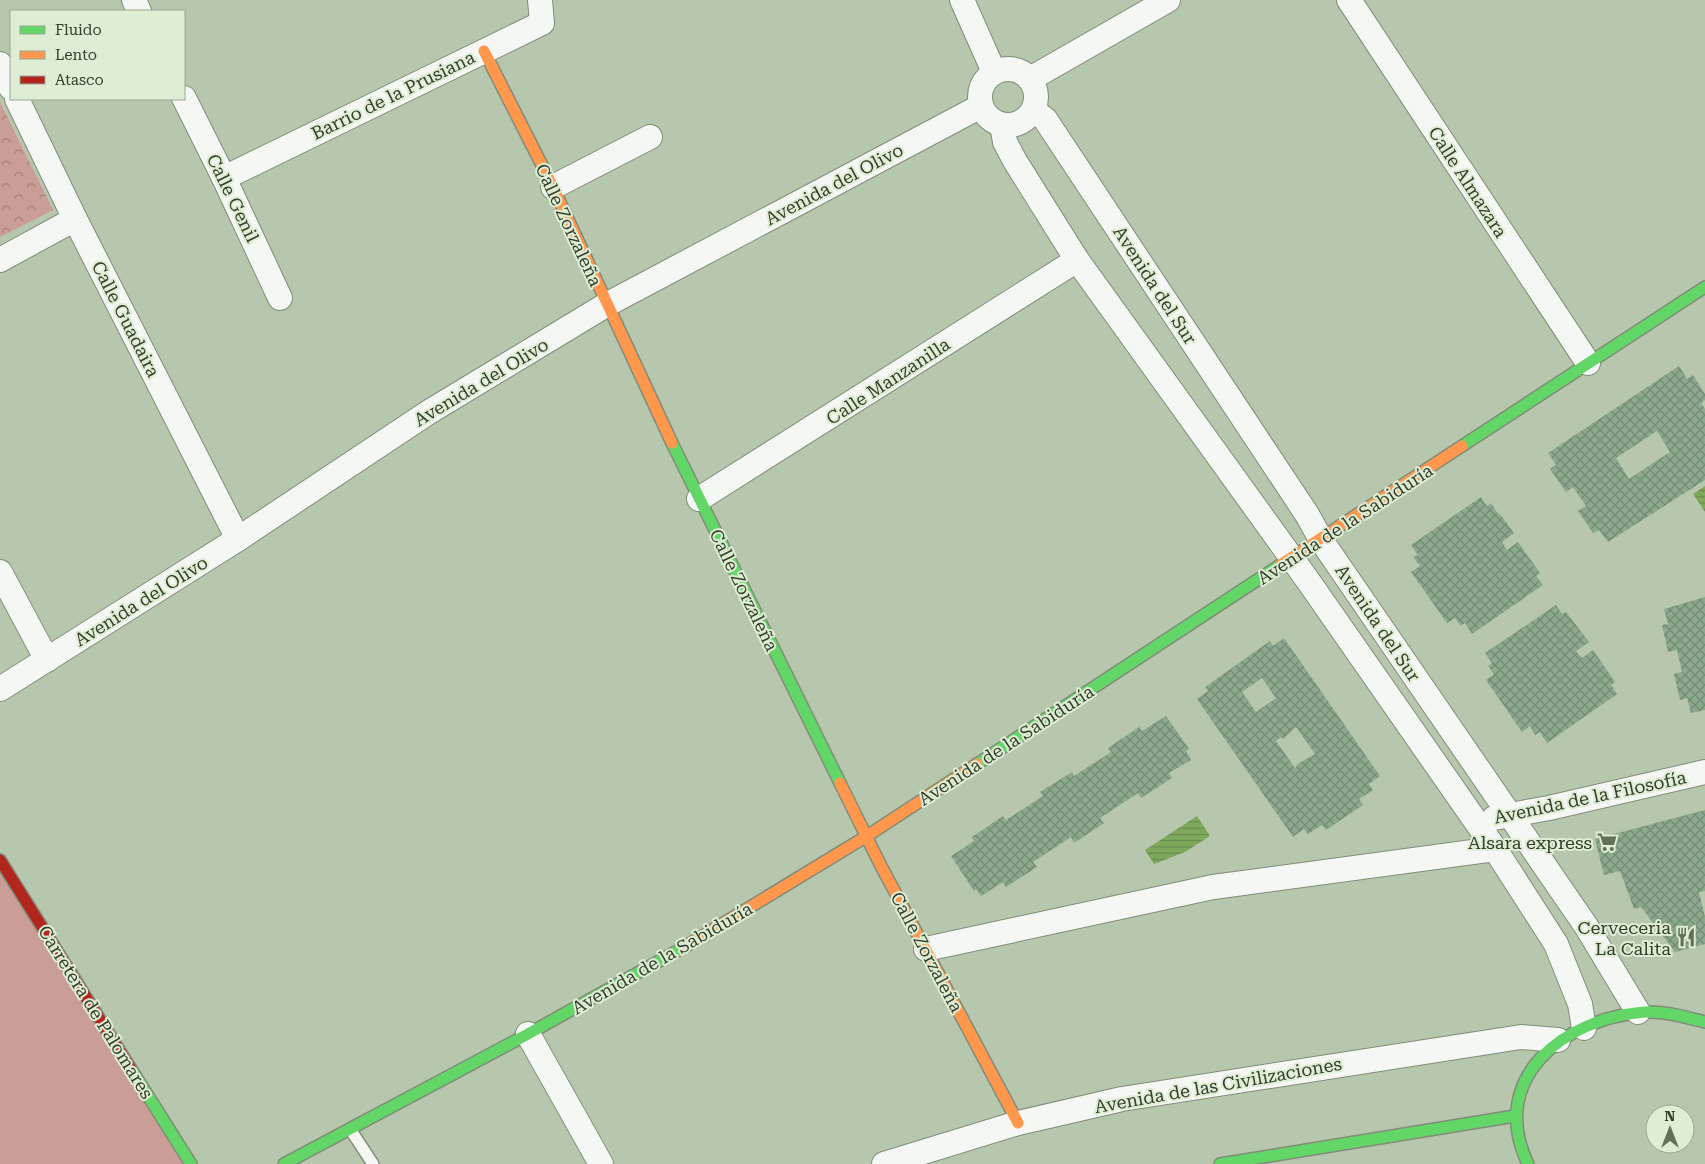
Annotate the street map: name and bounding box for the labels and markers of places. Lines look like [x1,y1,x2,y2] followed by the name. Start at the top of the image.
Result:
[1596,831,1618,853] supermarket icon: Alsara express
[1468,832,1592,853] place label: Alsara express
[1577,917,1671,959] place label: Cerveceria La Calita
[1675,926,1697,948] restaurant icon: Cerveceria La Calita

